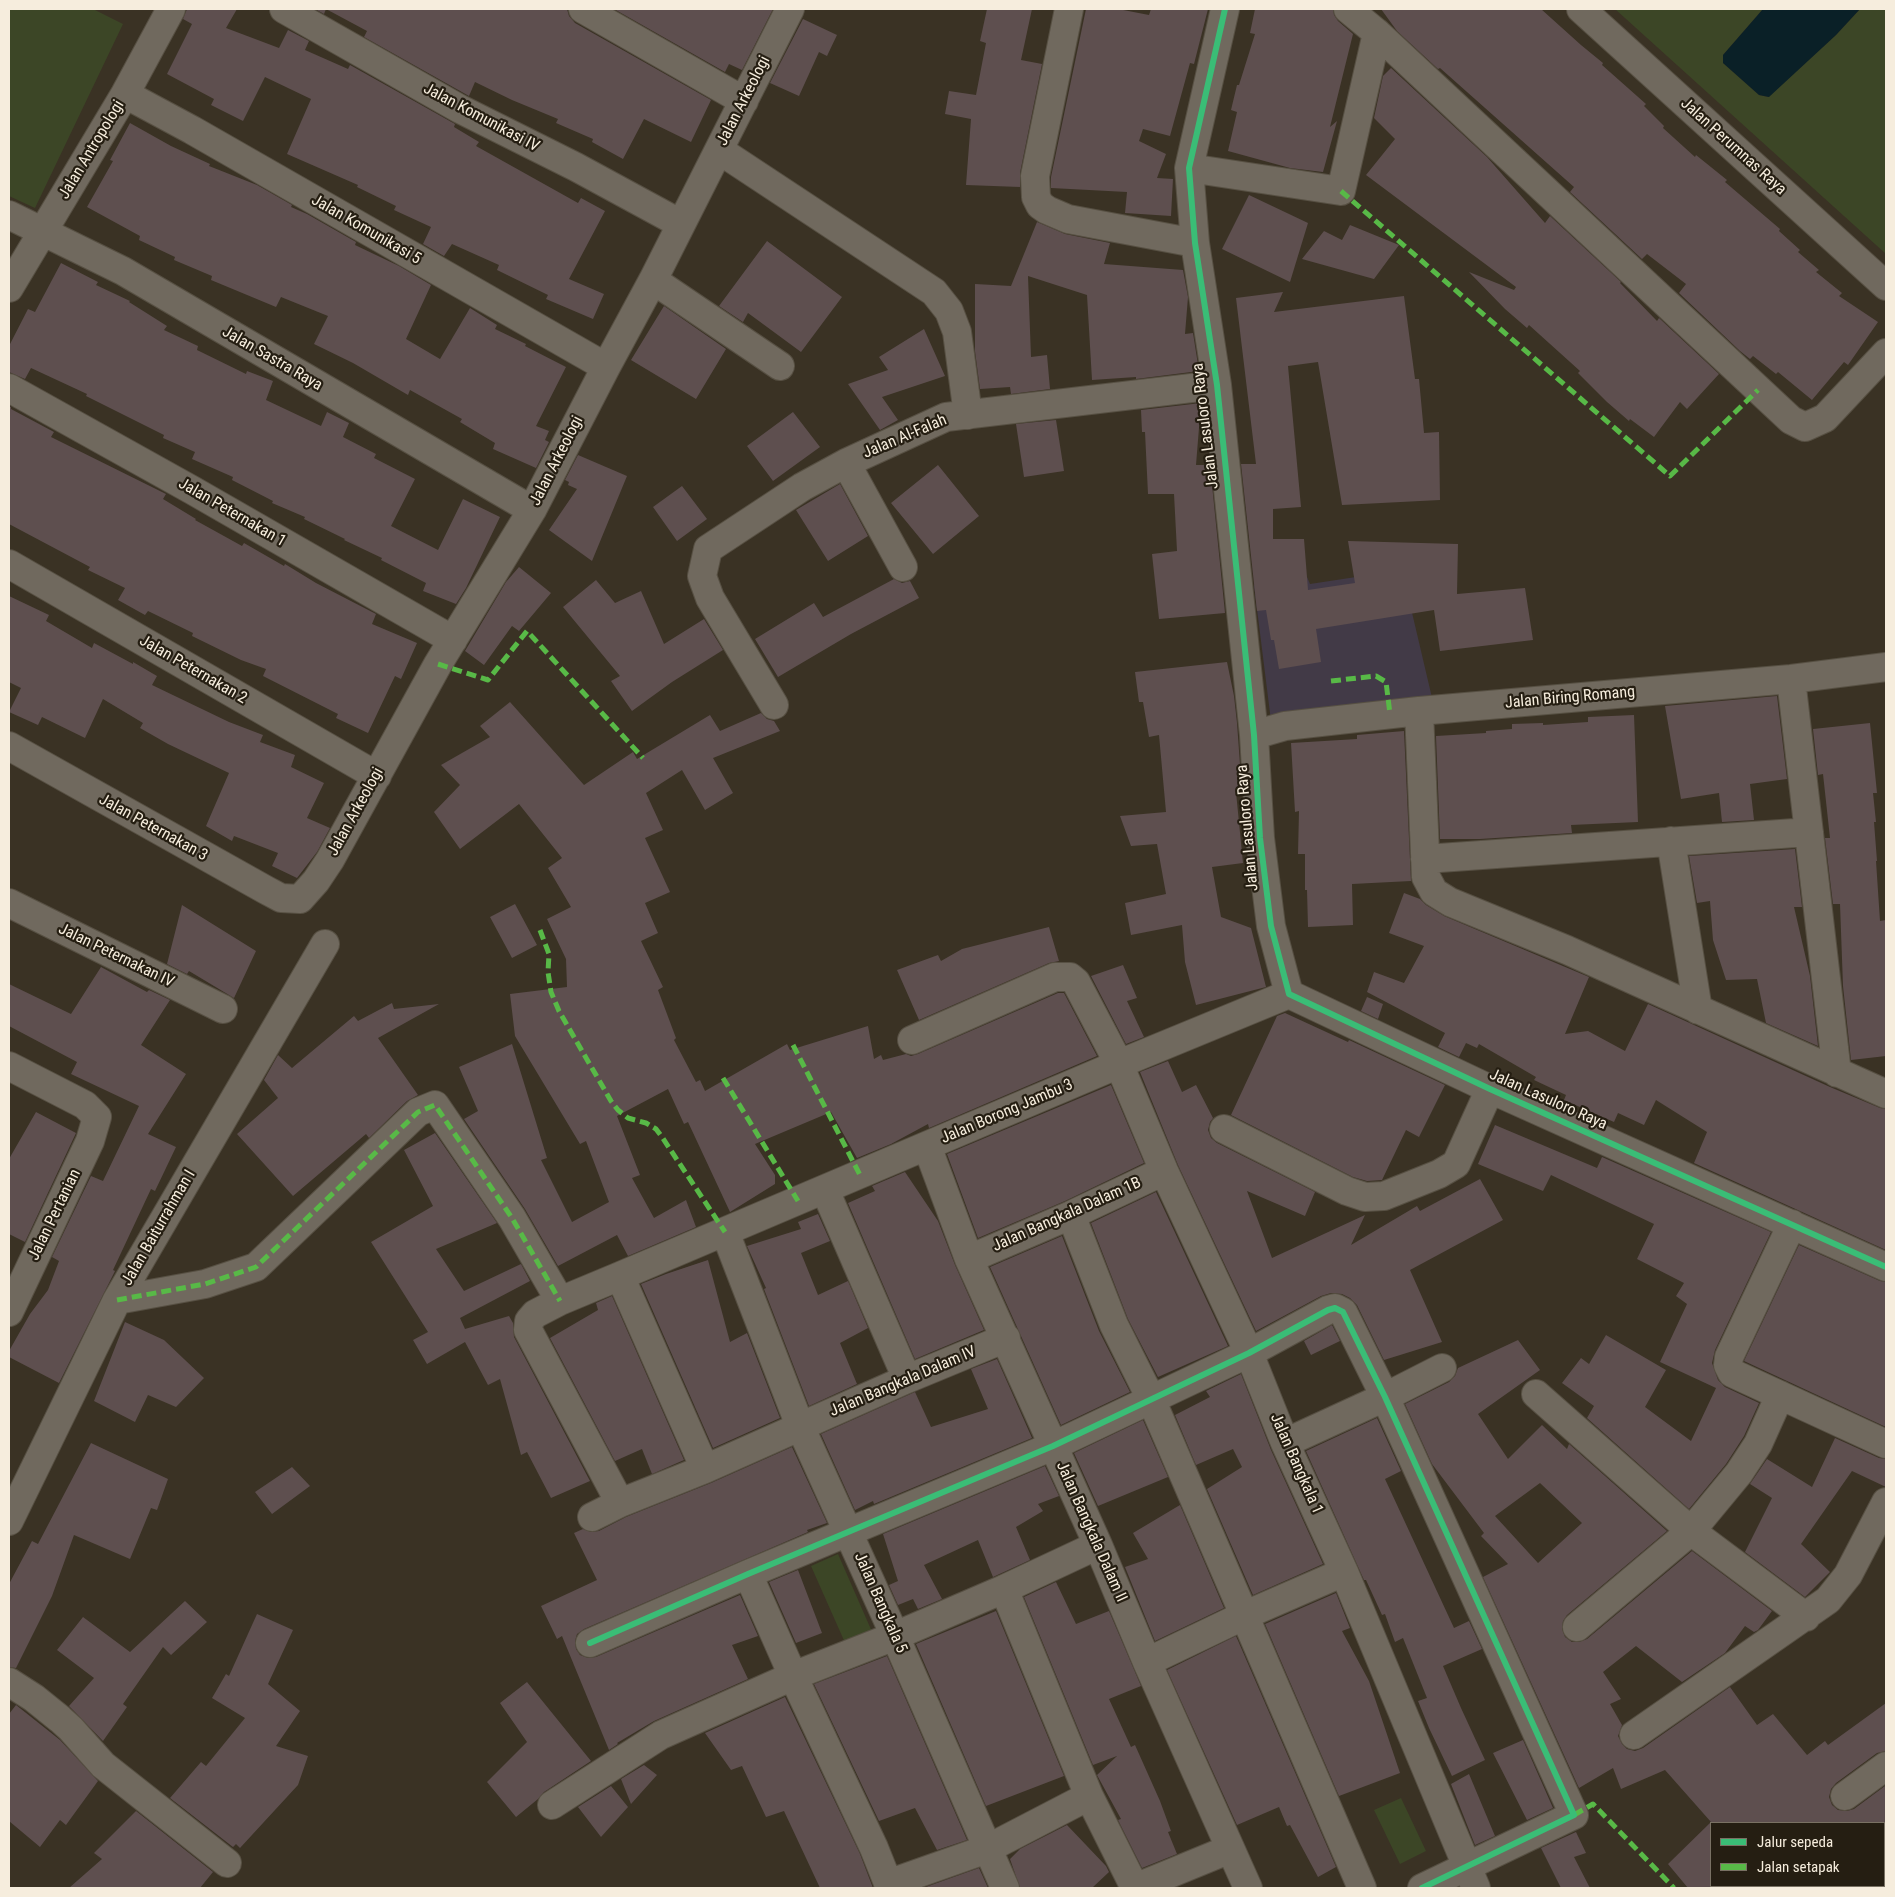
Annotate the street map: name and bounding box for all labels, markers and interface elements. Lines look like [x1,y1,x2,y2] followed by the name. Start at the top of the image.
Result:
[713,53,775,149] street label: Jalan Arkeologi
[420,79,542,157] street label: Jalan Komunikasi IV
[1676,94,1790,200] street label: Jalan Perumnas Raya
[55,97,129,203] street label: Jalan Antropologi
[308,191,424,269] street label: Jalan Komunikasi 5
[219,323,325,395] street label: Jalan Sastra Raya
[1189,362,1223,490] street label: Jalan Lasuloro Raya
[860,411,950,463] street label: Jalan Al-Falah
[526,413,588,509] street label: Jalan Arkeologi
[175,474,289,552] street label: Jalan Peternakan 1
[136,631,250,709] street label: Jalan Peternakan 2
[1504,683,1636,713] street label: Jalan Biring Romang
[324,764,388,860] street label: Jalan Arkeologi
[1233,764,1263,892] street label: Jalan Lasuloro Raya
[95,790,211,866] street label: Jalan Peternakan 3
[55,920,177,992] street label: Jalan Peternakan IV
[1486,1065,1610,1135] street label: Jalan Lasuloro Raya
[938,1075,1076,1149] street label: Jalan Borong Jambu 3
[25,1166,85,1264] street label: Jalan Pertanian
[118,1167,200,1289] street label: Jalan Baiturrahman I
[990,1174,1144,1256] street label: Jalan Bangkala Dalam 1B
[827,1343,979,1421] street label: Jalan Bangkala Dalam IV
[1265,1411,1327,1517] street label: Jalan Bangkala 1
[1051,1459,1131,1605] street label: Jalan Bangkala Dalam II
[849,1550,911,1656] street label: Jalan Bangkala 5
[1710,1822,1885,1887] legend
[1757,1833,1833,1851] text: Jalur sepeda
[1757,1858,1840,1876] text: Jalan setapak

